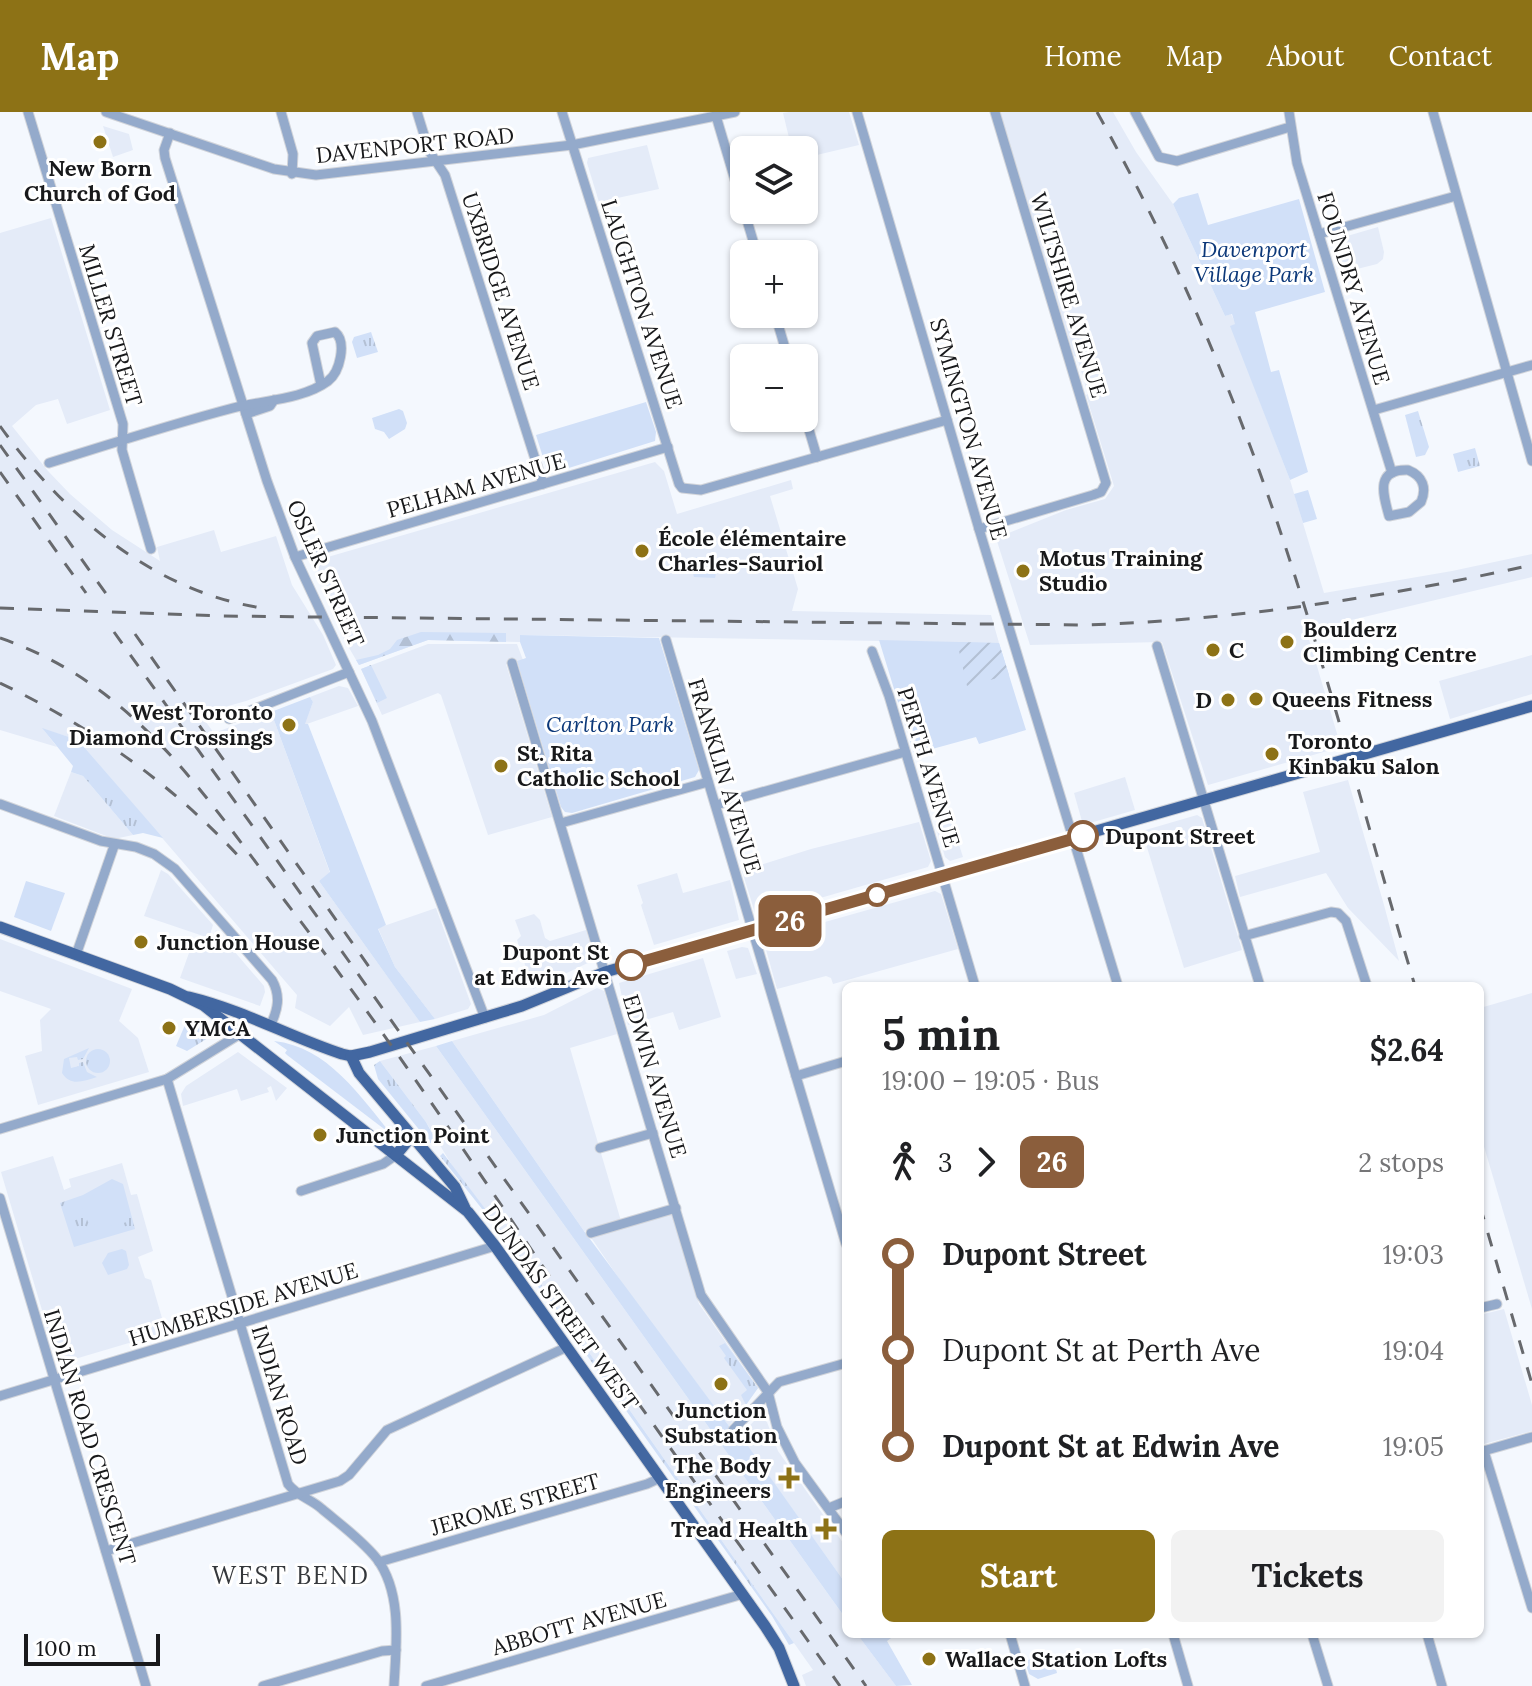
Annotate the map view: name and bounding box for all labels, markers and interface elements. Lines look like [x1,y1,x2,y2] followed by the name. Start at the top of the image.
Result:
[40,32,119,80] text: Map
[1044,38,1122,74] text: Home
[1166,38,1223,74] text: Map
[1267,38,1344,74] text: About
[1388,38,1492,74] text: Contact
[314,121,516,169] street label: DAVENPORT ROAD
[91,133,109,151] marker: New Born Church of God
[730,136,818,432] map controls
[730,136,818,224] button: layers
[24,154,176,207] place label: New Born Church of God
[1311,188,1397,388] street label: FOUNDRY AVENUE
[456,189,546,393] street label: UXBRIDGE AVENUE
[1024,189,1114,401] street label: WILTSHIRE AVENUE
[595,196,689,412] street label: LAUGHTON AVENUE
[1194,235,1314,288] park label: Davenport Village Park
[730,240,818,328] button: +
[73,241,149,409] street label: MILLER STREET
[924,315,1014,543] street label: SYMINGTON AVENUE
[730,344,818,432] button: −
[383,446,569,524] street label: PELHAM AVENUE
[281,495,371,651] street label: OSLER STREET
[658,524,847,577] place label: École élémentaire Charles-Sauriol
[633,542,651,560] marker: École élémentaire Charles-Sauriol
[1039,544,1203,597] place label: Motus Training Studio
[1014,562,1032,580] marker: Motus Training Studio
[1303,615,1477,668] place label: Boulderz Climbing Centre
[1278,633,1296,651] marker: Boulderz Climbing Centre
[1229,636,1244,664] place label: C
[1204,641,1222,659] marker: C
[682,675,768,877] street label: FRANKLIN AVENUE
[891,684,967,850] street label: PERTH AVENUE
[1272,685,1432,713] place label: Queens Fitness
[1195,686,1212,714] place label: D
[1247,690,1265,708] marker: Queens Fitness
[1219,691,1237,709] marker: D
[69,698,273,751] place label: West Toronto Diamond Crossings
[546,710,674,738] park label: Carlton Park
[280,716,298,734] marker: West Toronto Diamond Crossings
[1288,727,1440,780] place label: Toronto Kinbaku Salon
[517,739,680,792] place label: St. Rita Catholic School
[1263,745,1281,763] marker: Toronto Kinbaku Salon
[492,757,510,775] marker: St. Rita Catholic School
[1068,821,1098,851] marker: Dupont Street
[1105,822,1256,850] place label: Dupont Street
[866,884,888,906] unlabelled marker
[754,895,826,947] line badge: 26
[774,903,806,939] text: 26
[157,928,320,956] place label: Junction House
[132,933,150,951] marker: Junction House
[474,938,610,991] place label: Dupont St at Edwin Ave
[616,950,646,980] marker: Dupont St at Edwin Ave
[617,991,693,1161] street label: EDWIN AVENUE
[882,1006,1000,1062] text: 5 min
[185,1014,251,1042] place label: YMCA
[160,1019,178,1037] marker: YMCA
[1370,1031,1444,1069] text: $2.64
[882,1064,1099,1097] text: 19:00 – 19:05 · Bus
[336,1121,490,1149] place label: Junction Point
[311,1126,329,1144] marker: Junction Point
[882,1140,926,1184] icon: walk
[964,1140,1008,1184] icon: forward
[1036,1144,1068,1180] text: 26
[938,1146,952,1179] text: 3
[1358,1146,1444,1179] text: 2 stops
[477,1199,645,1415] street label: DUNDAS STREET WEST
[942,1235,1147,1273] text: Dupont Street
[1382,1238,1444,1271] text: 19:03
[125,1256,361,1352] street label: HUMBERSIDE AVENUE
[38,1306,142,1568] street label: INDIAN ROAD CRESCENT
[245,1321,315,1469] street label: INDIAN ROAD
[942,1331,1261,1369] text: Dupont St at Perth Ave
[1383,1334,1444,1367] text: 19:04
[712,1375,730,1393] marker: Junction Substation
[664,1396,778,1449] place label: Junction Substation
[942,1427,1279,1465] text: Dupont St at Edwin Ave
[1383,1430,1444,1463] text: 19:05
[665,1451,772,1504] place label: The Body Engineers
[426,1466,603,1542] street label: JEROME STREET
[778,1467,800,1489] marker: The Body Engineers
[671,1515,808,1543] place label: Tread Health
[815,1518,837,1540] marker: Tread Health
[882,1530,1155,1622] button: Start
[1171,1530,1444,1622] button: Tickets
[212,1560,370,1591] district label: WEST BEND
[488,1585,669,1662] street label: ABBOTT AVENUE
[24,1630,160,1666] scale bar
[36,1634,97,1662] text: 100 m
[945,1645,1167,1673] place label: Wallace Station Lofts
[920,1650,938,1668] marker: Wallace Station Lofts

